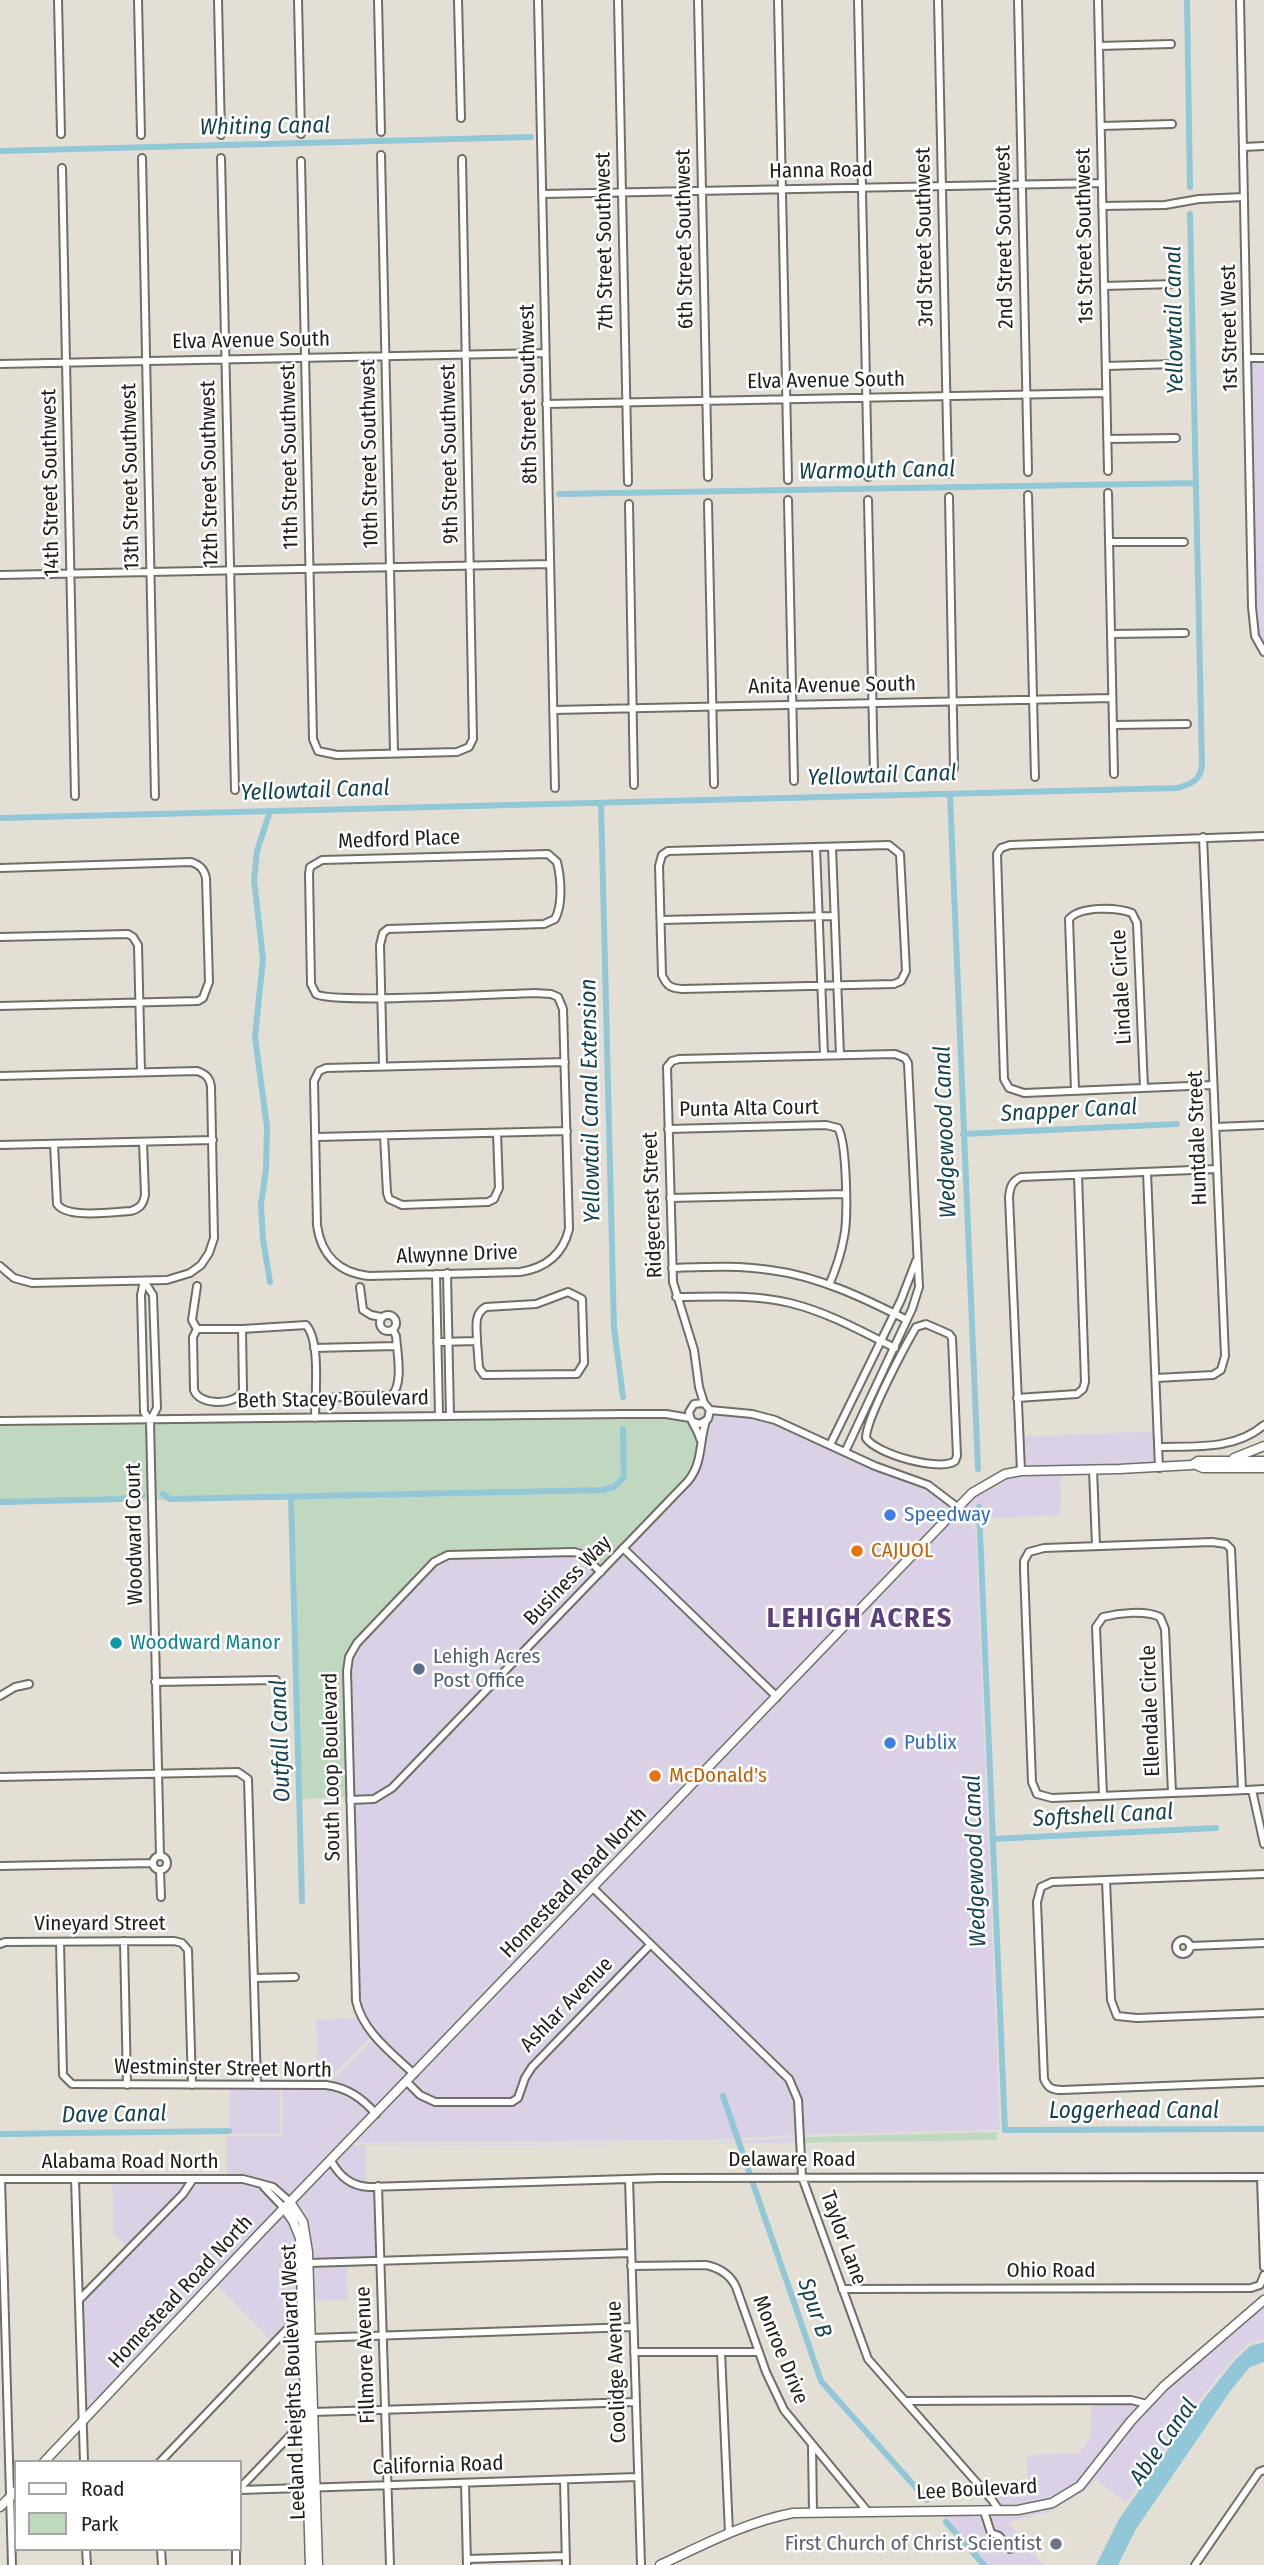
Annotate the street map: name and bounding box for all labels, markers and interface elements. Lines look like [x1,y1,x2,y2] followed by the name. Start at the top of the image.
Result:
[199,112,331,142] water label: Whiting Canal
[991,145,1019,329] street label: 2nd Street Southwest
[911,147,939,327] street label: 3rd Street Southwest
[1071,148,1099,324] street label: 1st Street Southwest
[671,149,699,329] street label: 6th Street Southwest
[591,152,619,330] street label: 7th Street Southwest
[769,157,873,185] street label: Hanna Road
[1160,245,1190,395] water label: Yellowtail Canal
[1216,264,1244,392] street label: 1st Street West
[515,304,543,484] street label: 8th Street Southwest
[172,327,330,355] street label: Elva Avenue South
[356,359,384,549] street label: 10th Street Southwest
[276,364,304,550] street label: 11th Street Southwest
[436,364,464,544] street label: 9th Street Southwest
[747,367,905,395] street label: Elva Avenue South
[196,380,224,568] street label: 12th Street Southwest
[117,383,145,571] street label: 13th Street Southwest
[37,389,65,577] street label: 14th Street Southwest
[799,456,955,486] water label: Warmouth Canal
[748,672,916,700] street label: Anita Avenue South
[807,760,957,792] water label: Yellowtail Canal
[240,775,390,807] water label: Yellowtail Canal
[337,825,461,855] street label: Medford Place
[1106,929,1138,1045] street label: Lindale Circle
[575,978,607,1224] water label: Yellowtail Canal Extension
[929,1045,963,1219] water label: Wedgewood Canal
[1183,1070,1213,1206] street label: Huntdale Street
[1000,1094,1138,1128] water label: Snapper Canal
[679,1095,819,1123] street label: Punta Alta Court
[638,1131,668,1279] street label: Ridgecrest Street
[396,1240,518,1270] street label: Alwynne Drive
[237,1386,429,1414] street label: Beth Stacey Boulevard
[121,1463,149,1605] street label: Woodward Court
[904,1502,990,1528] place label: Speedway
[882,1507,898,1523] marker: Speedway
[519,1531,617,1631] street label: Business Way
[871,1538,933,1564] place label: CAJUOL
[849,1543,865,1559] marker: CAJUOL
[768,1602,952,1636] district label: LEHIGH ACRES
[130,1630,280,1656] place label: Woodward Manor
[108,1635,124,1651] marker: Woodward Manor
[433,1644,541,1694] place label: Lehigh Acres Post Office
[1136,1645,1166,1777] street label: Ellendale Circle
[411,1661,427,1677] marker: Lehigh Acres Post Office
[318,1672,346,1862] street label: South Loop Boulevard
[265,1679,297,1803] water label: Outfall Canal
[904,1730,957,1756] place label: Publix
[882,1735,898,1751] marker: Publix
[669,1763,767,1789] place label: McDonald's
[647,1768,663,1784] marker: McDonald's
[959,1774,993,1948] water label: Wedgewood Canal
[1032,1799,1174,1833] water label: Softshell Canal
[495,1802,653,1964] street label: Homestead Road North
[34,1911,166,1937] street label: Vineyard Street
[516,1952,618,2058] street label: Ashlar Avenue
[114,2054,332,2084] street label: Westminster Street North
[1049,2098,1219,2126] water label: Loggerhead Canal
[61,2100,167,2130] water label: Dave Canal
[728,2147,856,2173] street label: Delaware Road
[42,2149,218,2175] street label: Alabama Road North
[814,2188,872,2288] street label: Taylor Lane
[104,2210,258,2374] street label: Homestead Road North
[277,2244,311,2520] street label: Leeland Heights Boulevard West
[1006,2258,1096,2284] street label: Ohio Road
[791,2275,837,2341] water label: Spur B
[351,2286,381,2424] street label: Fillmore Avenue
[747,2292,813,2408] street label: Monroe Drive
[602,2300,632,2444] street label: Coolidge Avenue
[1124,2393,1204,2491] water label: Able Canal
[372,2451,504,2481] street label: California Road
[14,2460,242,2551] legend
[916,2474,1038,2506] street label: Lee Boulevard
[81,2476,125,2502] text: Road
[81,2511,118,2537] text: Park
[785,2531,1042,2557] place label: First Church of Christ Scientist
[1048,2536,1064,2552] marker: First Church of Christ Scientist

